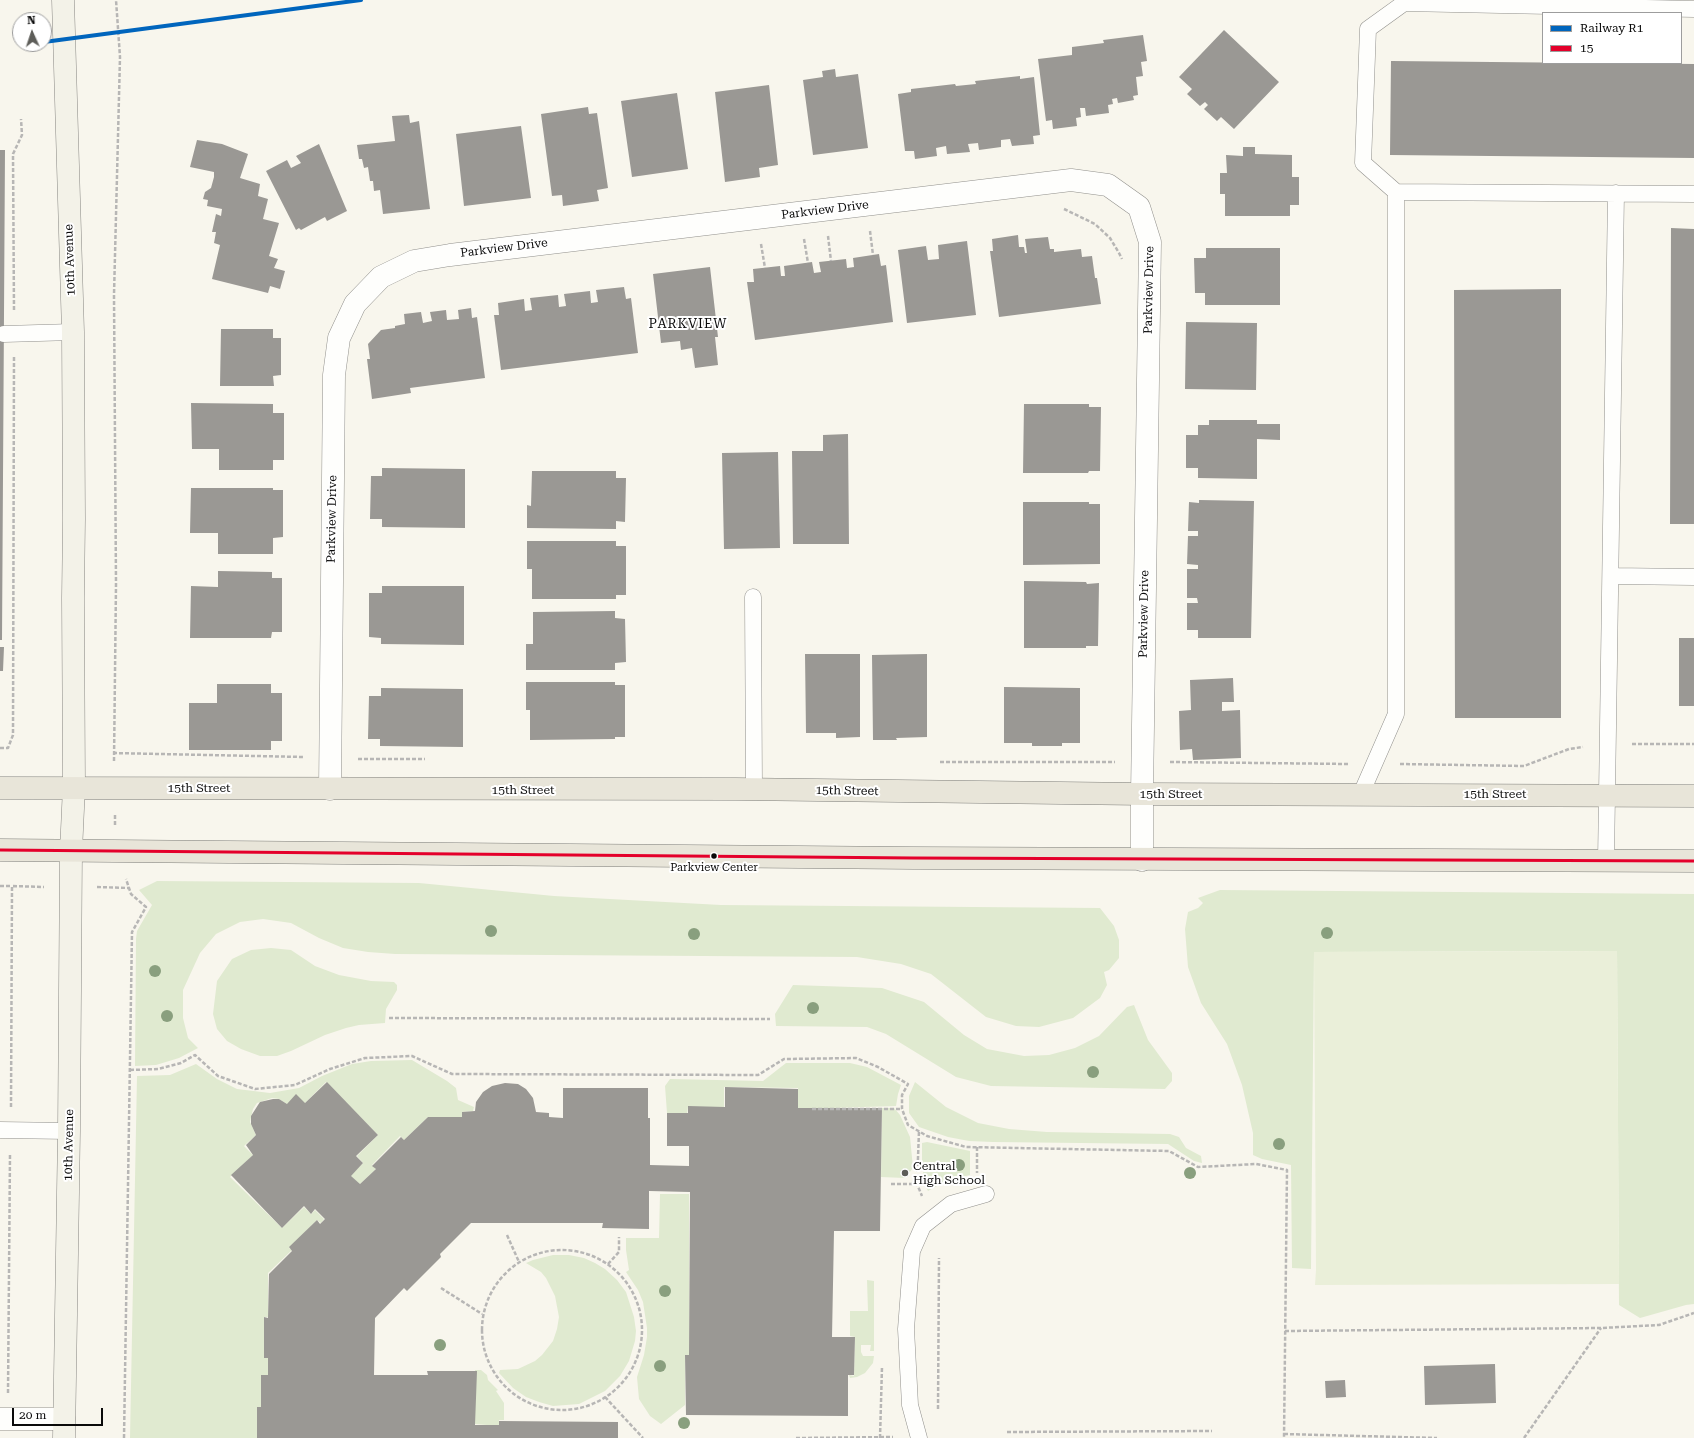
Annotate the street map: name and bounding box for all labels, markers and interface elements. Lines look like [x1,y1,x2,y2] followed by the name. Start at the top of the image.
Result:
[12,12,52,52] north arrow
[1542,12,1682,64] legend
[27,14,36,27] text: N
[1580,21,1643,35] text: Railway R1
[1580,41,1593,55] text: 15
[781,198,869,222] street label: Parkview Drive
[62,224,78,296] street label: 10th Avenue
[460,236,548,260] street label: Parkview Drive
[1141,246,1157,334] street label: Parkview Drive
[649,316,727,332] district label: PARKVIEW
[324,475,340,563] street label: Parkview Drive
[1136,570,1152,658] street label: Parkview Drive
[167,781,231,795] street label: 15th Street
[491,783,555,797] street label: 15th Street
[815,783,879,799] street label: 15th Street
[1139,787,1203,801] street label: 15th Street
[1463,787,1527,801] street label: 15th Street
[709,851,719,861] marker: Parkview Center
[670,861,758,875] place label: Parkview Center
[61,1109,77,1181] street label: 10th Avenue
[913,1159,985,1187] place label: Central High School
[900,1168,910,1178] marker: Central High School
[14,1400,105,1426] scale bar
[19,1408,46,1422] text: 20 m

